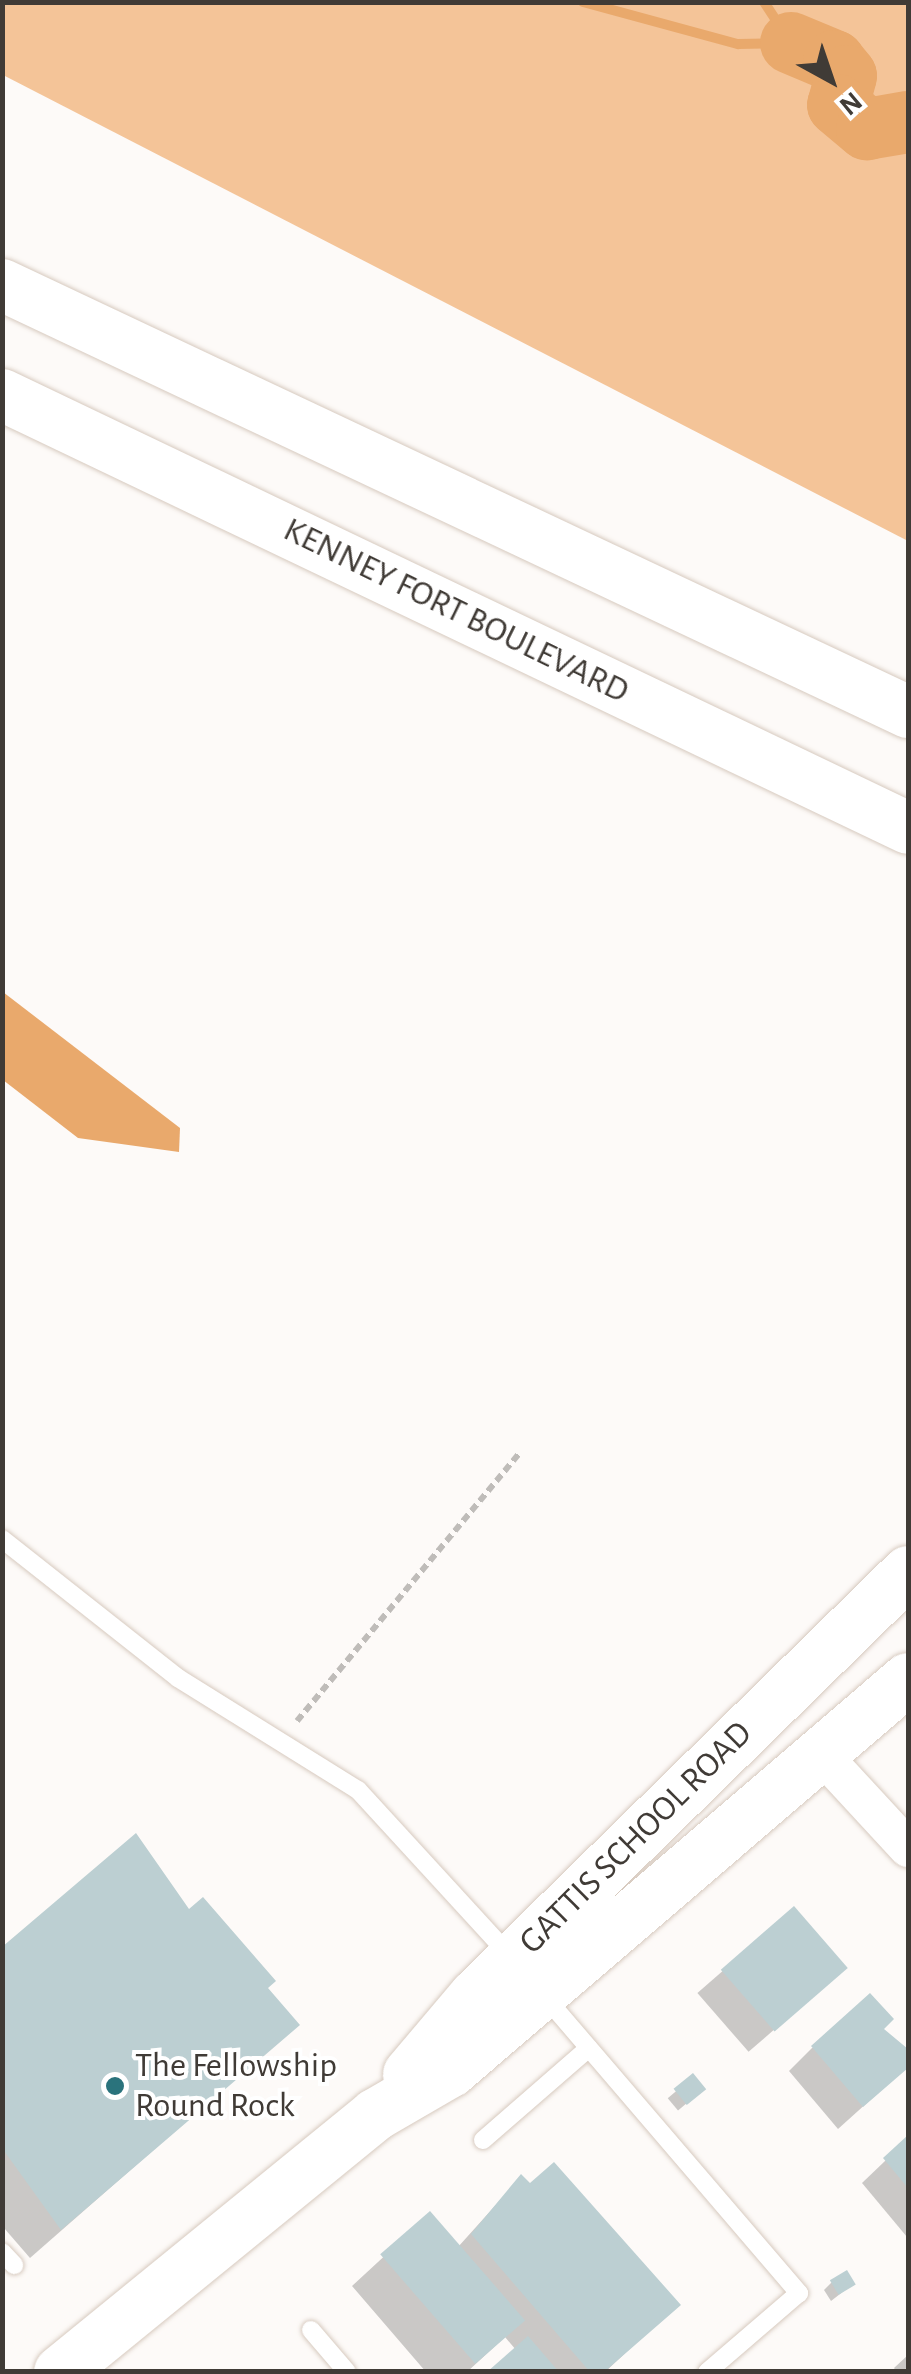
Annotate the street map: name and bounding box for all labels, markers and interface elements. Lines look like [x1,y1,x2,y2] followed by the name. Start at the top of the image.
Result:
[781,30,881,130] north arrow
[834,86,867,120] text: N
[276,509,636,713] street label: KENNEY FORT BOULEVARD
[511,1713,761,1963] street label: GATTIS SCHOOL ROAD
[135,2045,337,2127] place label: The Fellowship Round Rock
[104,2075,126,2097] marker: The Fellowship Round Rock

